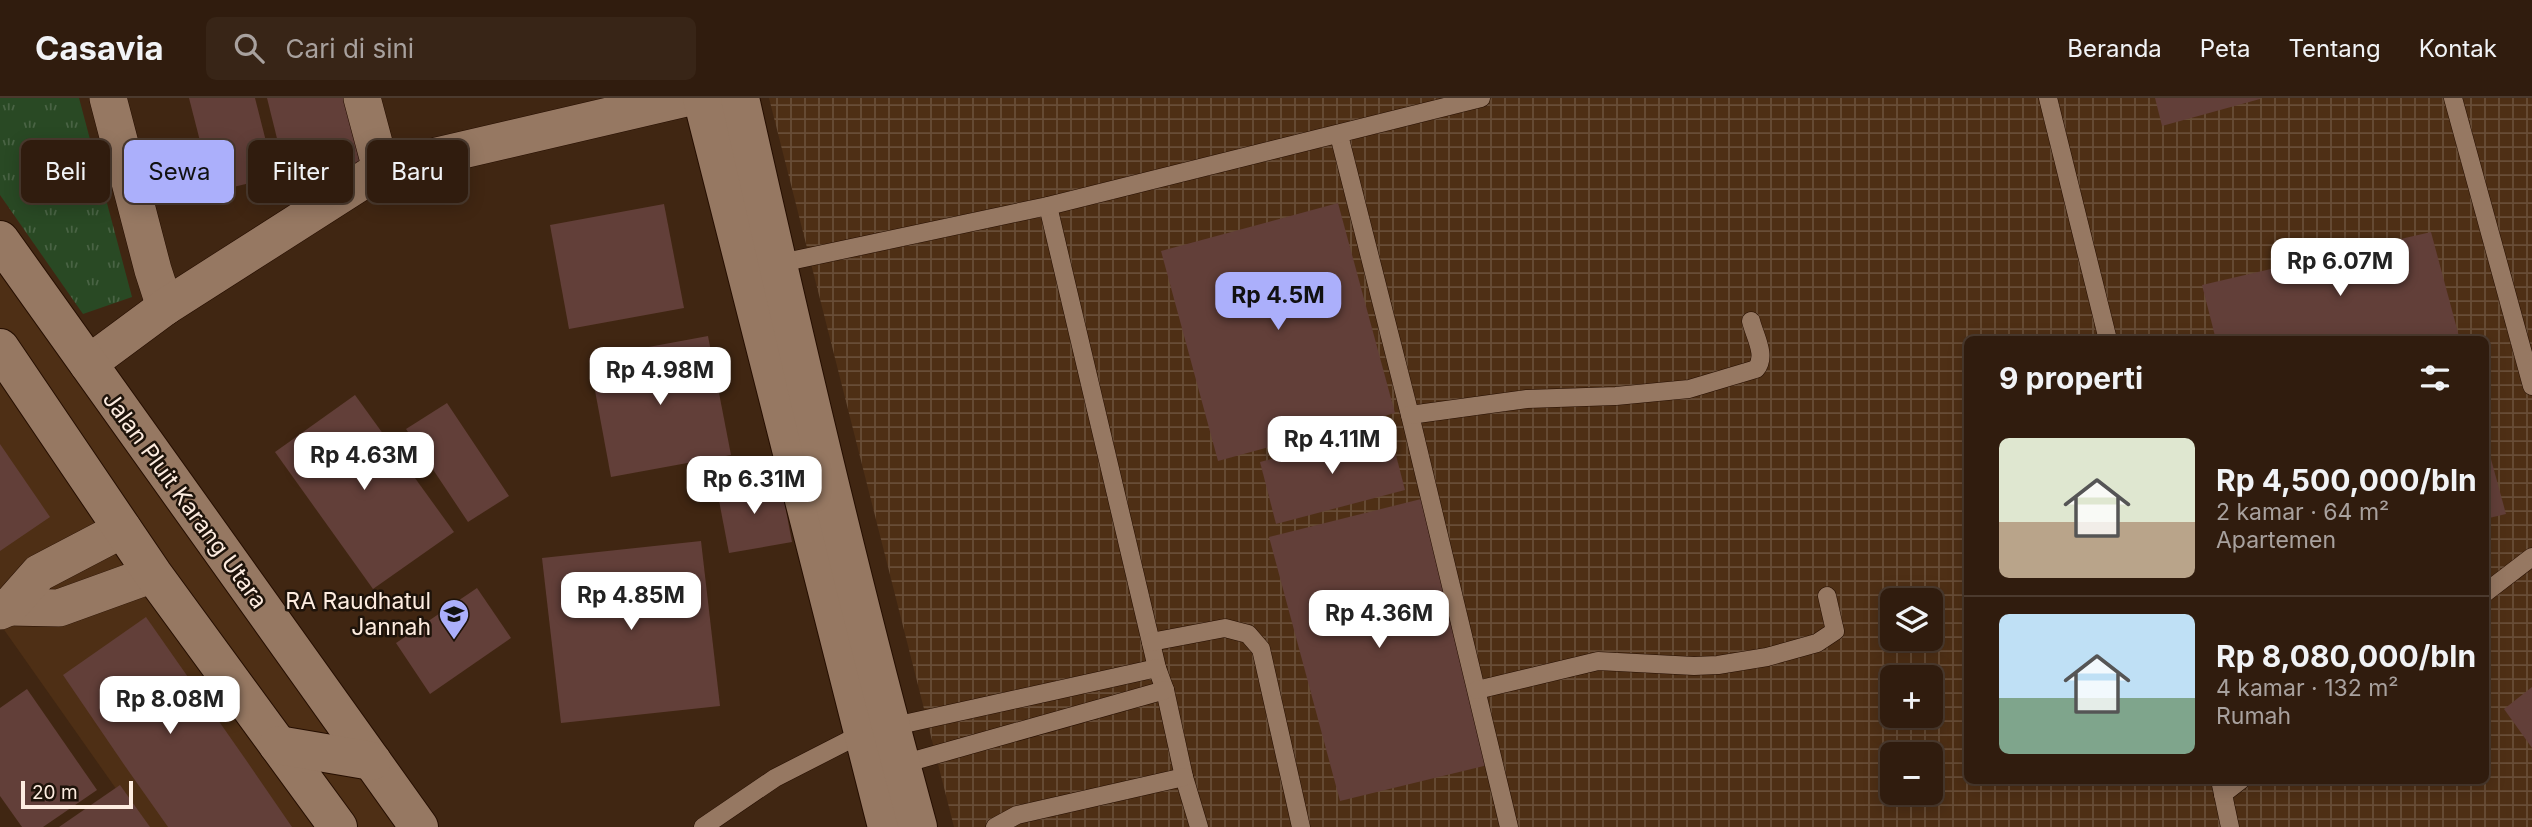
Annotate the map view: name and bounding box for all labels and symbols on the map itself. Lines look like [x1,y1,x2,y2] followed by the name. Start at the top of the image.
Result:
[2268,238,2412,298] pin: Rp 6.07M
[1213,272,1343,332] pin: Rp 4.5M
[588,348,732,407] pin: Rp 4.98M
[97,386,273,614] street label: Jalan Pluit Karang Utara
[1260,416,1404,476] pin: Rp 4.11M
[292,432,436,492] pin: Rp 4.63M
[682,456,826,516] pin: Rp 6.31M
[559,573,703,632] pin: Rp 4.85M
[285,587,431,641] place label: RA Raudhatul Jannah
[1307,590,1451,650] pin: Rp 4.36M
[437,597,471,641] school or university icon: RA Raudhatul Jannah
[98,676,242,736] pin: Rp 8.08M
[21,778,133,810] scale bar

